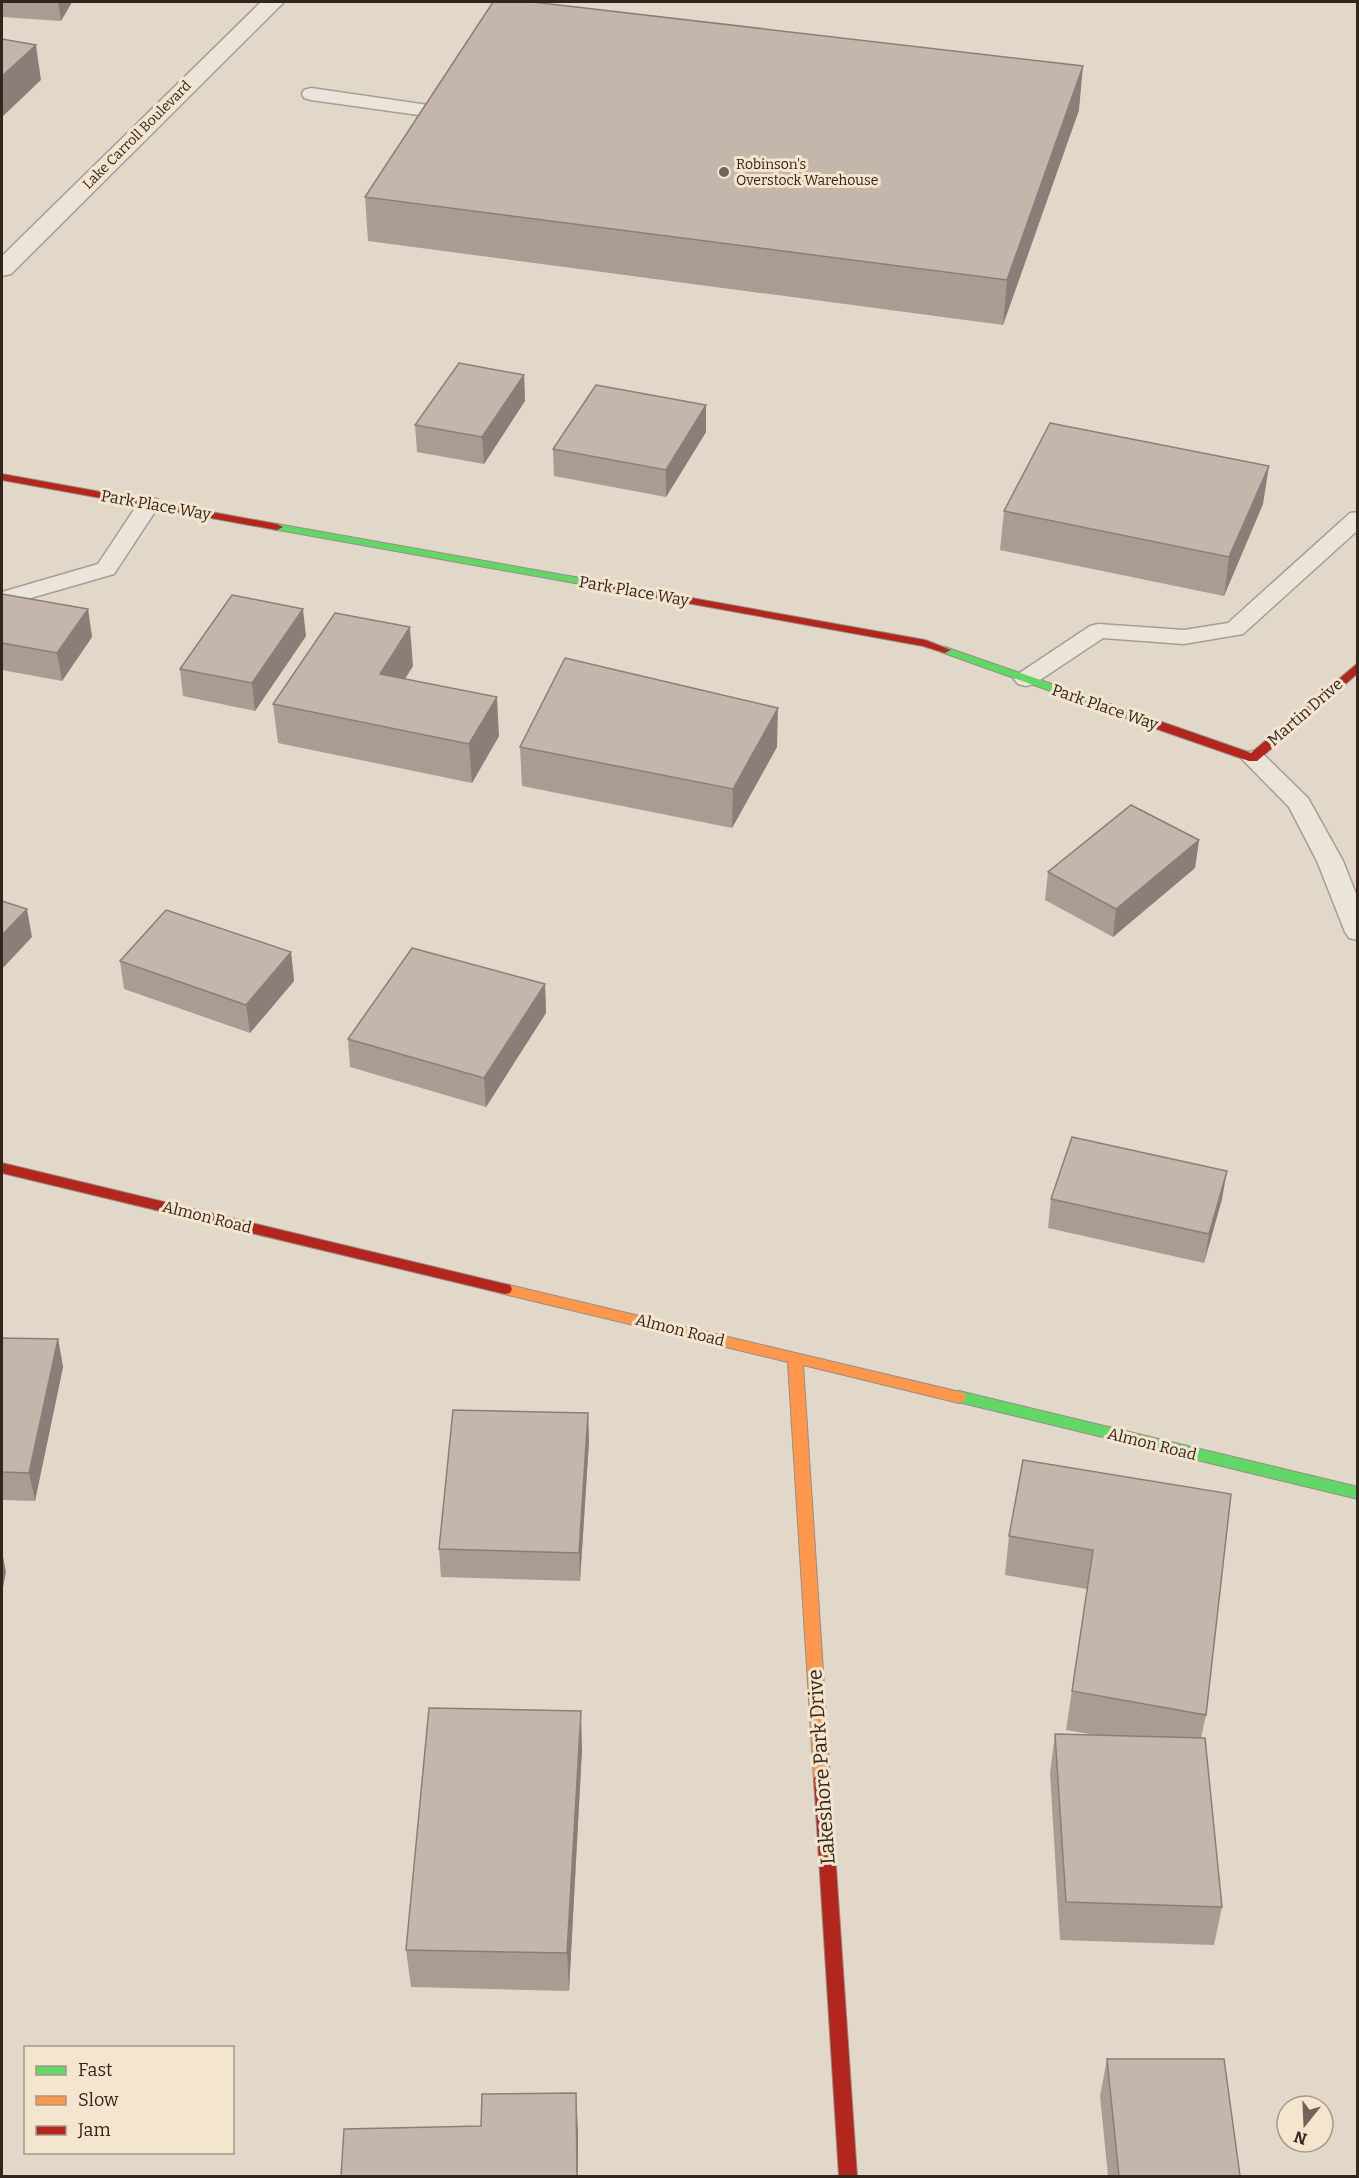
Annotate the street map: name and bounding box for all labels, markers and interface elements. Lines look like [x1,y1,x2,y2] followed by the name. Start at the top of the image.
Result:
[79,77,195,193] street label: Lake Carroll Boulevard
[736,156,878,189] place label: Robinson's Overstock Warehouse
[717,165,731,179] marker: Robinson's Overstock Warehouse
[100,486,213,524] street label: Park Place Way
[578,572,691,610] street label: Park Place Way
[1264,674,1346,750] street label: Martin Drive
[1049,680,1161,734] street label: Park Place Way
[160,1197,254,1237] street label: Almon Road
[633,1310,727,1350] street label: Almon Road
[1105,1424,1199,1464] street label: Almon Road
[802,1669,840,1865] street label: Lakeshore Park Drive
[24,2046,234,2154] legend
[78,2059,113,2081] text: Fast
[78,2089,119,2111] text: Slow
[1275,2094,1335,2154] north arrow
[77,2119,111,2141] text: Jam
[1292,2127,1309,2149] text: N

